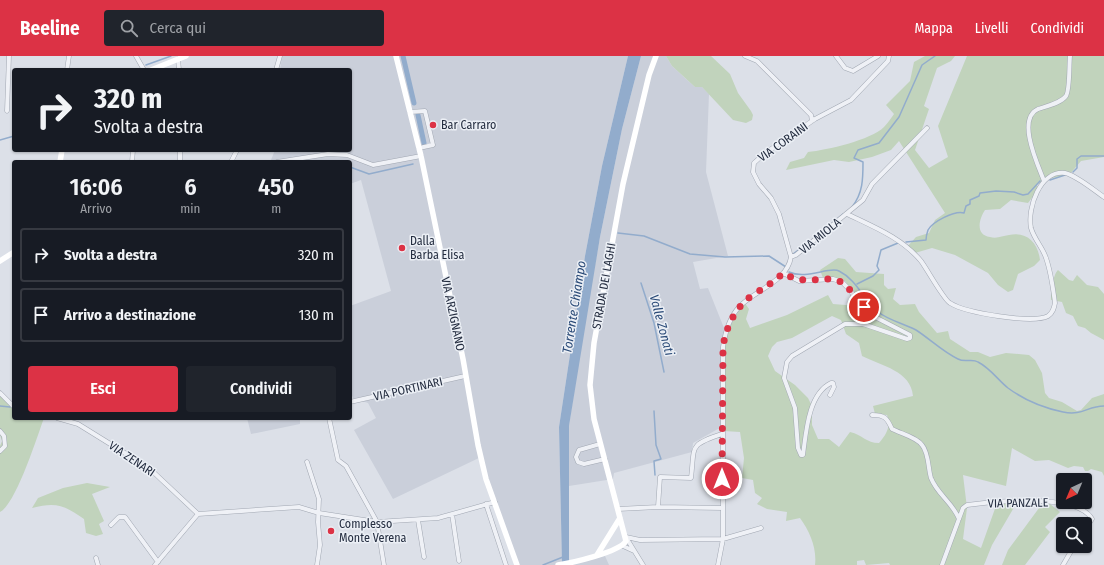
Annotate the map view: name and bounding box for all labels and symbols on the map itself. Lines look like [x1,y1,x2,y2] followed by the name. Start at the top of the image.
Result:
[441,118,496,132] place label: Bar Carraro
[755,119,811,165] street label: VIA CORAINI
[428,120,438,130] marker: Bar Carraro
[796,215,844,257] street label: VIA MIOLA
[410,234,464,262] place label: Dalla Barba Elisa
[590,242,618,330] street label: STRADA DEI LAGHI
[397,243,407,253] marker: Dalla Barba Elisa
[559,259,589,354] water label: Torrente Chiampo
[438,276,468,352] street label: VIA ARZIGNANO
[847,290,881,324] pin
[647,293,678,358] water label: Valle Zonati
[372,374,444,404] street label: VIA PORTINARI
[106,438,158,480] street label: VIA ZENARI
[701,458,743,500] position arrow
[1056,473,1092,509] north arrow
[988,495,1049,511] street label: VIA PANZALE
[339,517,407,545] place label: Complesso Monte Verena
[326,526,336,536] marker: Complesso Monte Verena

